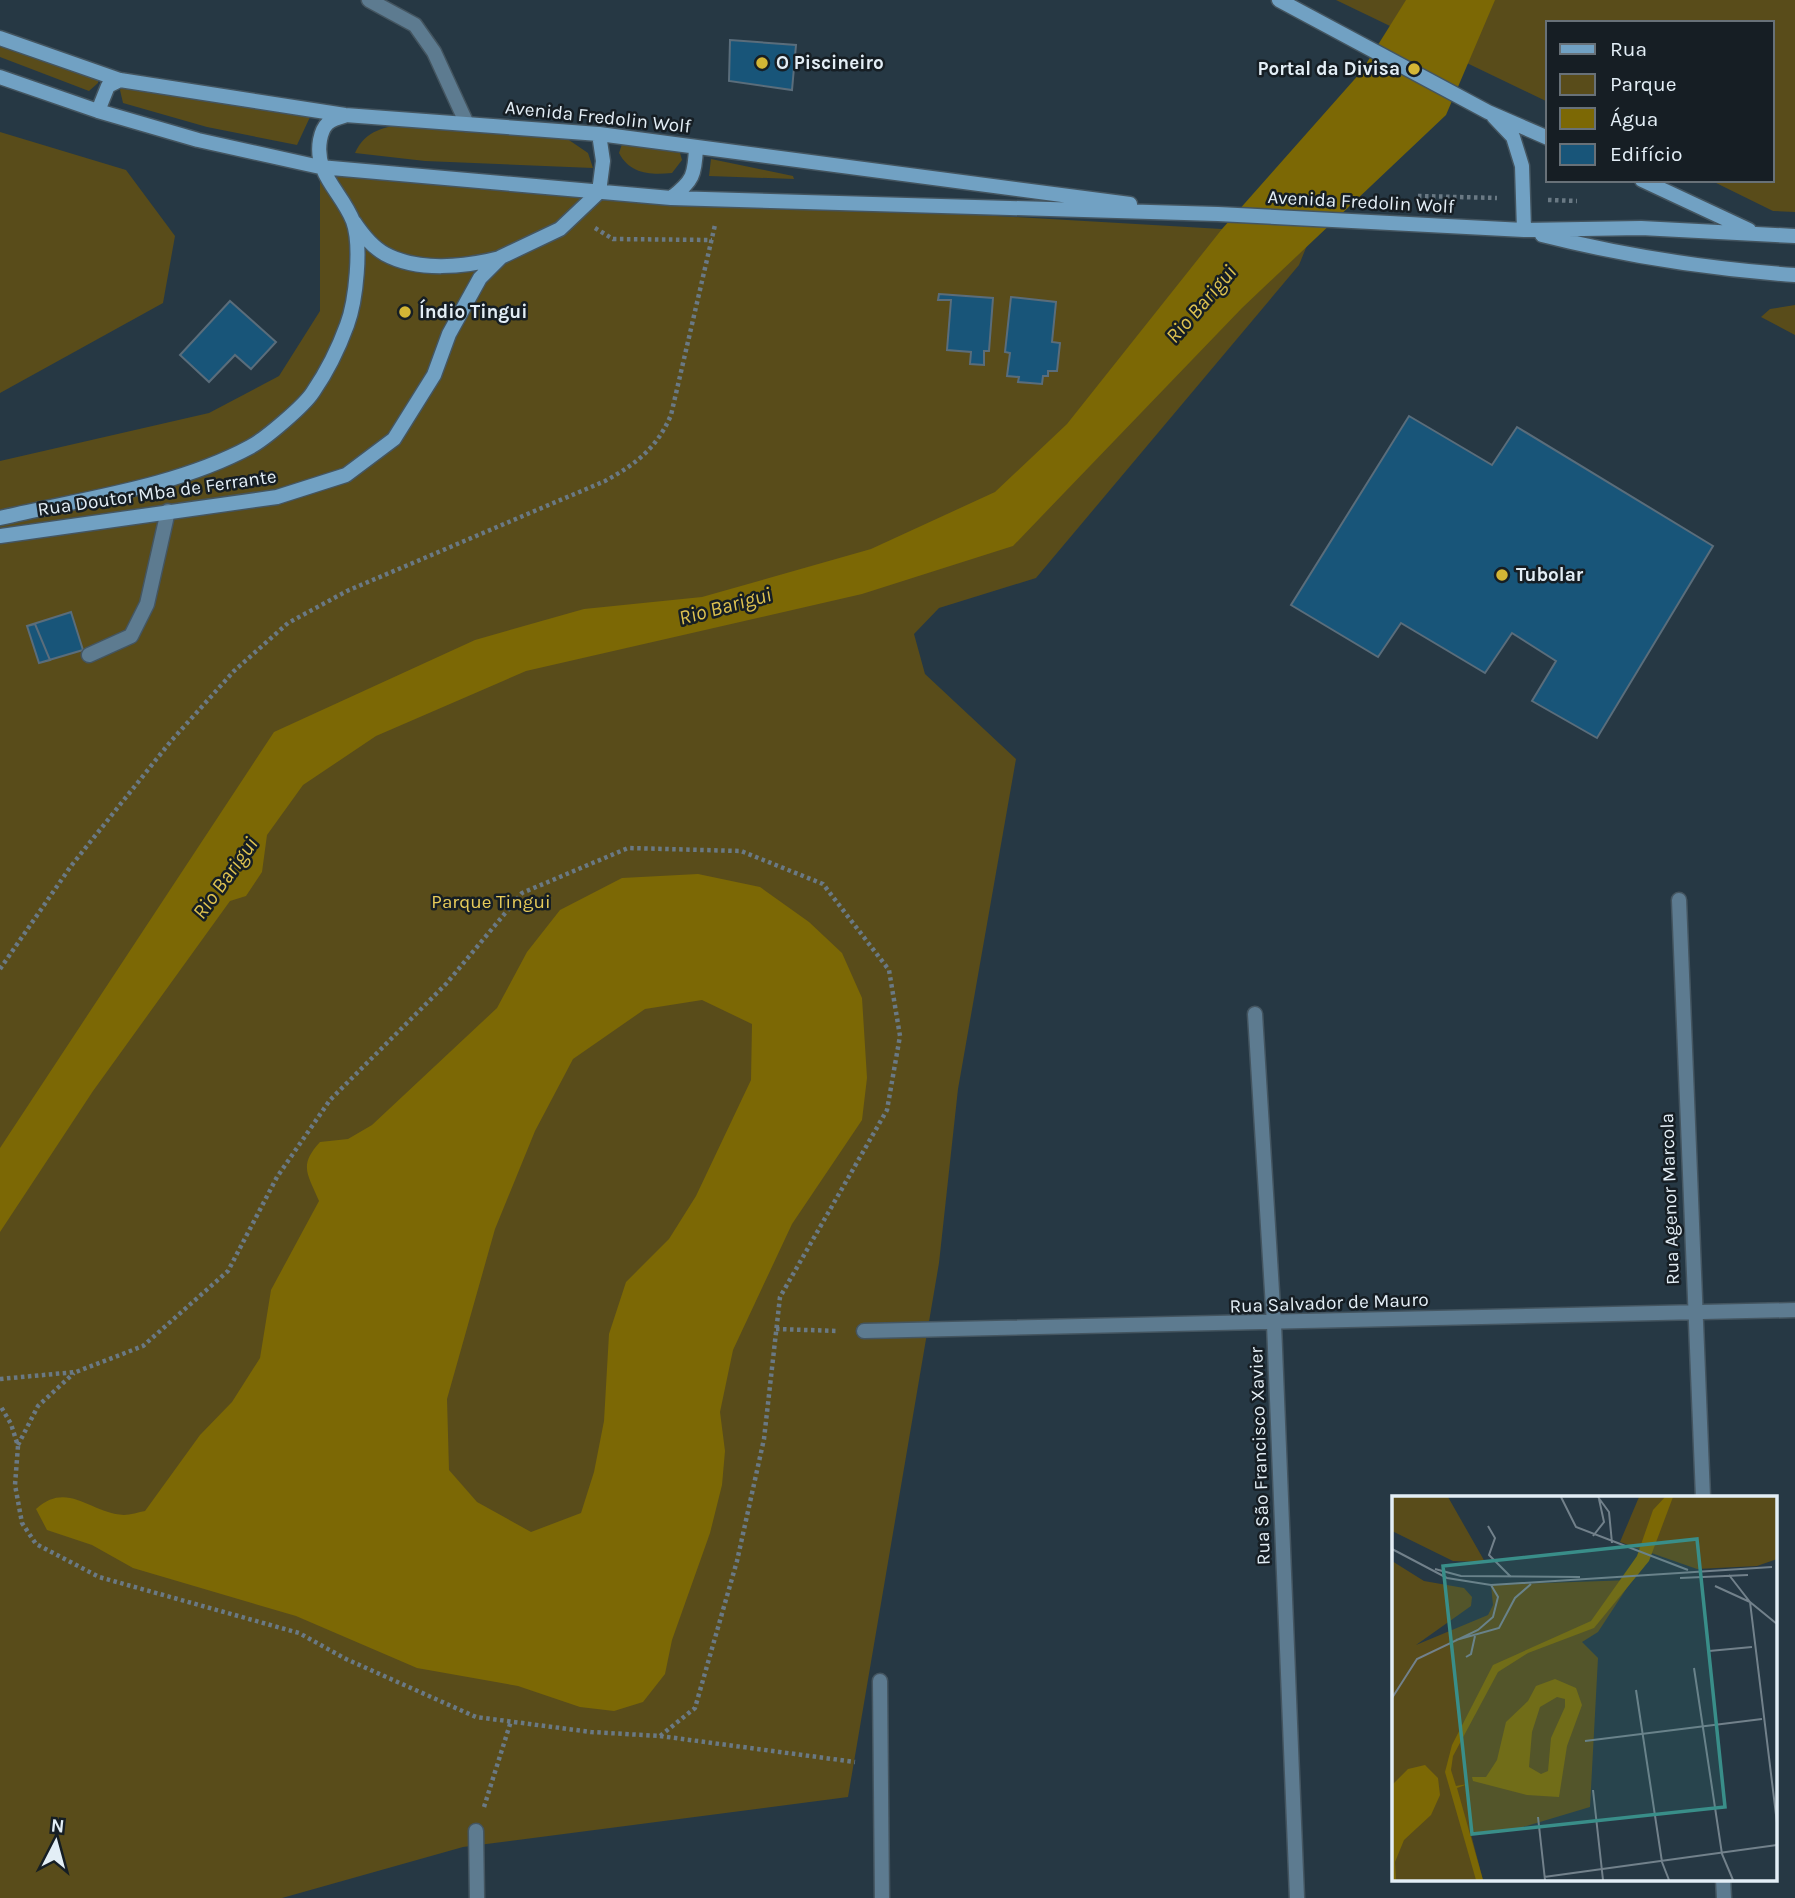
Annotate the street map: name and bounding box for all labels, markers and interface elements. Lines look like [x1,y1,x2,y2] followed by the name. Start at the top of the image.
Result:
[1546,21,1774,182] legend
[1610,37,1647,61] text: Rua
[776,52,884,74] place label: O Piscineiro
[754,55,770,71] marker: O Piscineiro
[1257,58,1400,80] place label: Portal da Divisa
[1406,61,1422,77] marker: Portal da Divisa
[1610,72,1677,96] text: Parque
[504,96,693,138] street label: Avenida Fredolin Wolf
[1610,107,1658,131] text: Água
[1610,142,1683,166] text: Edifício
[1267,186,1455,218] street label: Avenida Fredolin Wolf
[1161,260,1241,348] water label: Rio Barigui
[419,298,527,323] place label: Índio Tingui
[397,304,413,320] marker: Índio Tingui
[36,465,278,521] street label: Rua Doutor Mba de Ferrante
[1516,564,1584,586] place label: Tubolar
[1494,567,1510,583] marker: Tubolar
[676,582,774,630] water label: Rio Barigui
[187,832,263,923] water label: Rio Barigui
[431,891,551,913] park label: Parque Tingui
[1656,1113,1684,1285] street label: Rua Agenor Marcola
[1229,1289,1429,1317] street label: Rua Salvador de Mauro
[1245,1346,1275,1565] street label: Rua São Francisco Xavier
[1392,1496,1778,1881] inset map
[21,1807,91,1877] north arrow
[50,1814,66,1838] text: N

